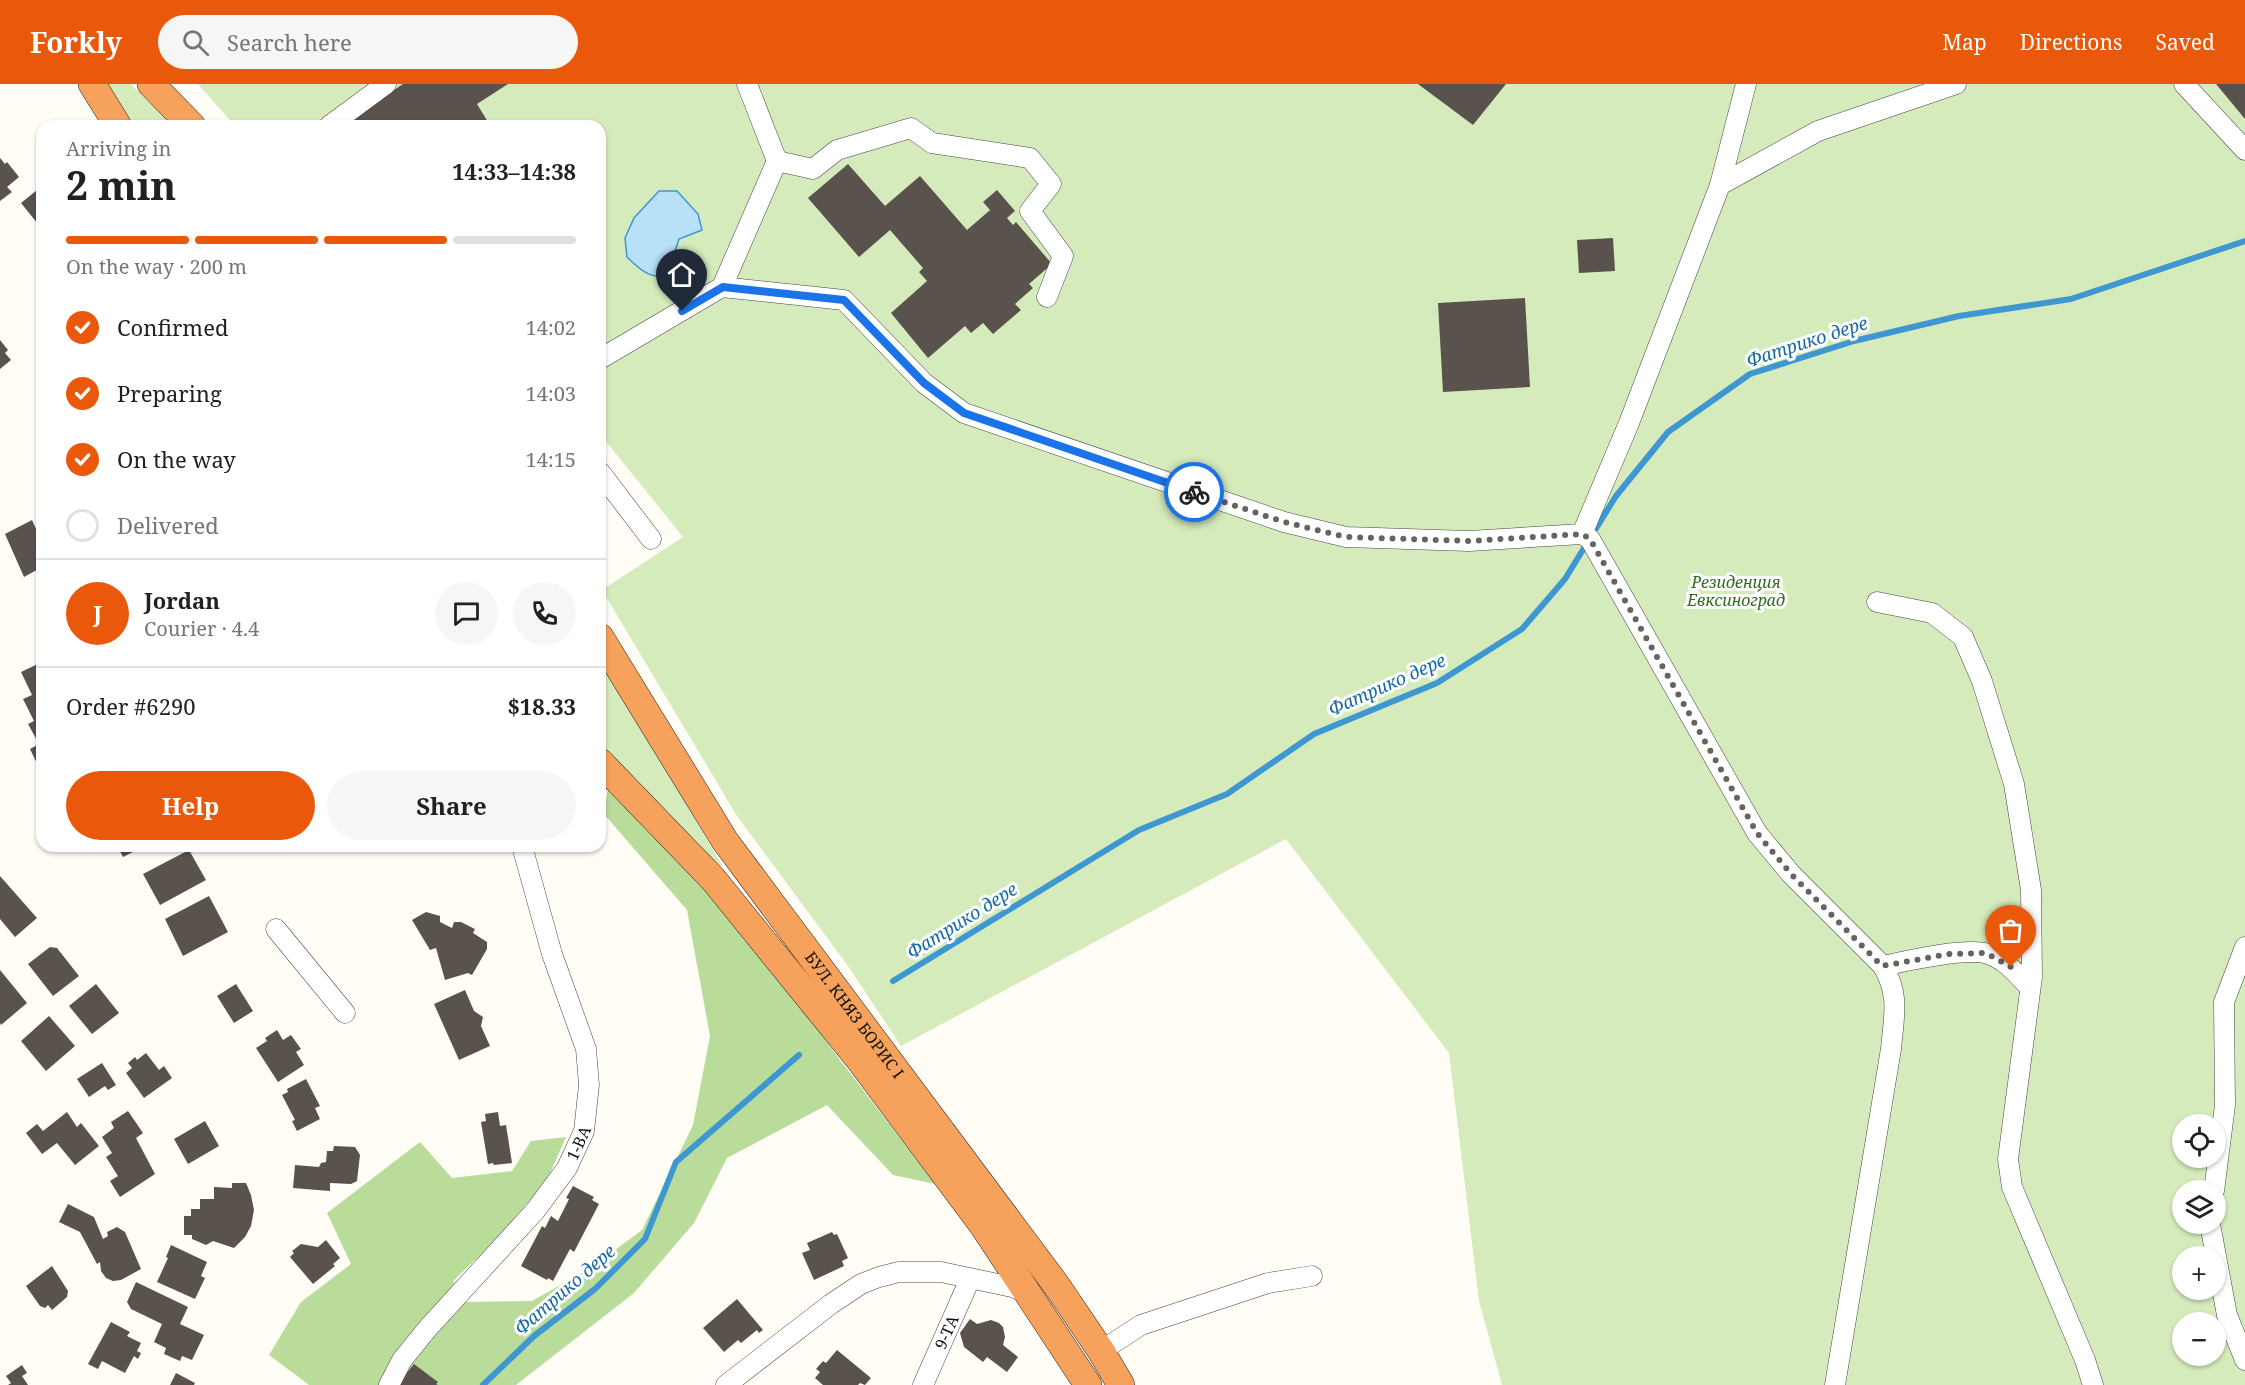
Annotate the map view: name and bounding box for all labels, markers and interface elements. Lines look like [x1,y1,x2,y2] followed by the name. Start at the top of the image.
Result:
[158,15,578,69] search box
[30,23,122,61] text: Forkly
[179,26,212,59] icon: search
[227,27,352,57] text: Search here
[1942,28,1987,56] text: Map
[2020,28,2122,56] text: Directions
[2155,28,2215,56] text: Saved
[66,135,171,162] text: Arriving in
[452,156,576,186] text: 14:33–14:38
[66,158,176,211] text: 2 min
[656,249,707,311] pin
[66,253,247,280] text: On the way · 200 m
[665,258,698,291] icon: home
[1743,310,1871,372] water label: Фатрико дере
[66,311,99,344] icon: check
[117,312,228,342] text: Confirmed
[526,314,576,341] text: 14:02
[66,377,99,410] icon: check
[117,378,222,408] text: Preparing
[526,380,576,407] text: 14:03
[66,443,99,476] icon: check
[117,444,236,474] text: On the way
[526,446,576,473] text: 14:15
[1164,462,1224,522] courier
[1178,476,1211,509] icon: bike
[117,510,219,540] text: Delivered
[1686,571,1785,611] park label: Резиденция Евксиноград
[435,582,498,645] button: chat
[513,582,576,645] button: phone
[144,585,220,615] text: Jordan
[93,598,102,628] text: J
[144,615,259,642] text: Courier · 4.4
[1324,647,1449,721] water label: Фатрико дере
[66,691,196,721] text: Order #6290
[507,691,576,721] text: $18.33
[66,771,315,840] button: Help
[327,771,576,840] button: Share
[902,876,1021,964] water label: Фатрико дере
[1985,905,2036,967] pin
[1994,914,2027,947] icon: bag
[800,947,909,1083] street label: БУЛ. КНЯЗ БОРИС I
[2172,1114,2226,1366] map controls
[2172,1114,2226,1168] button: locate
[561,1122,596,1164] street label: 1-ВА
[2172,1180,2226,1234] button: layers
[509,1239,620,1340] water label: Фатрико дере
[2172,1246,2226,1300] button: +
[929,1311,964,1353] street label: 9-ТА
[2172,1312,2226,1366] button: −

